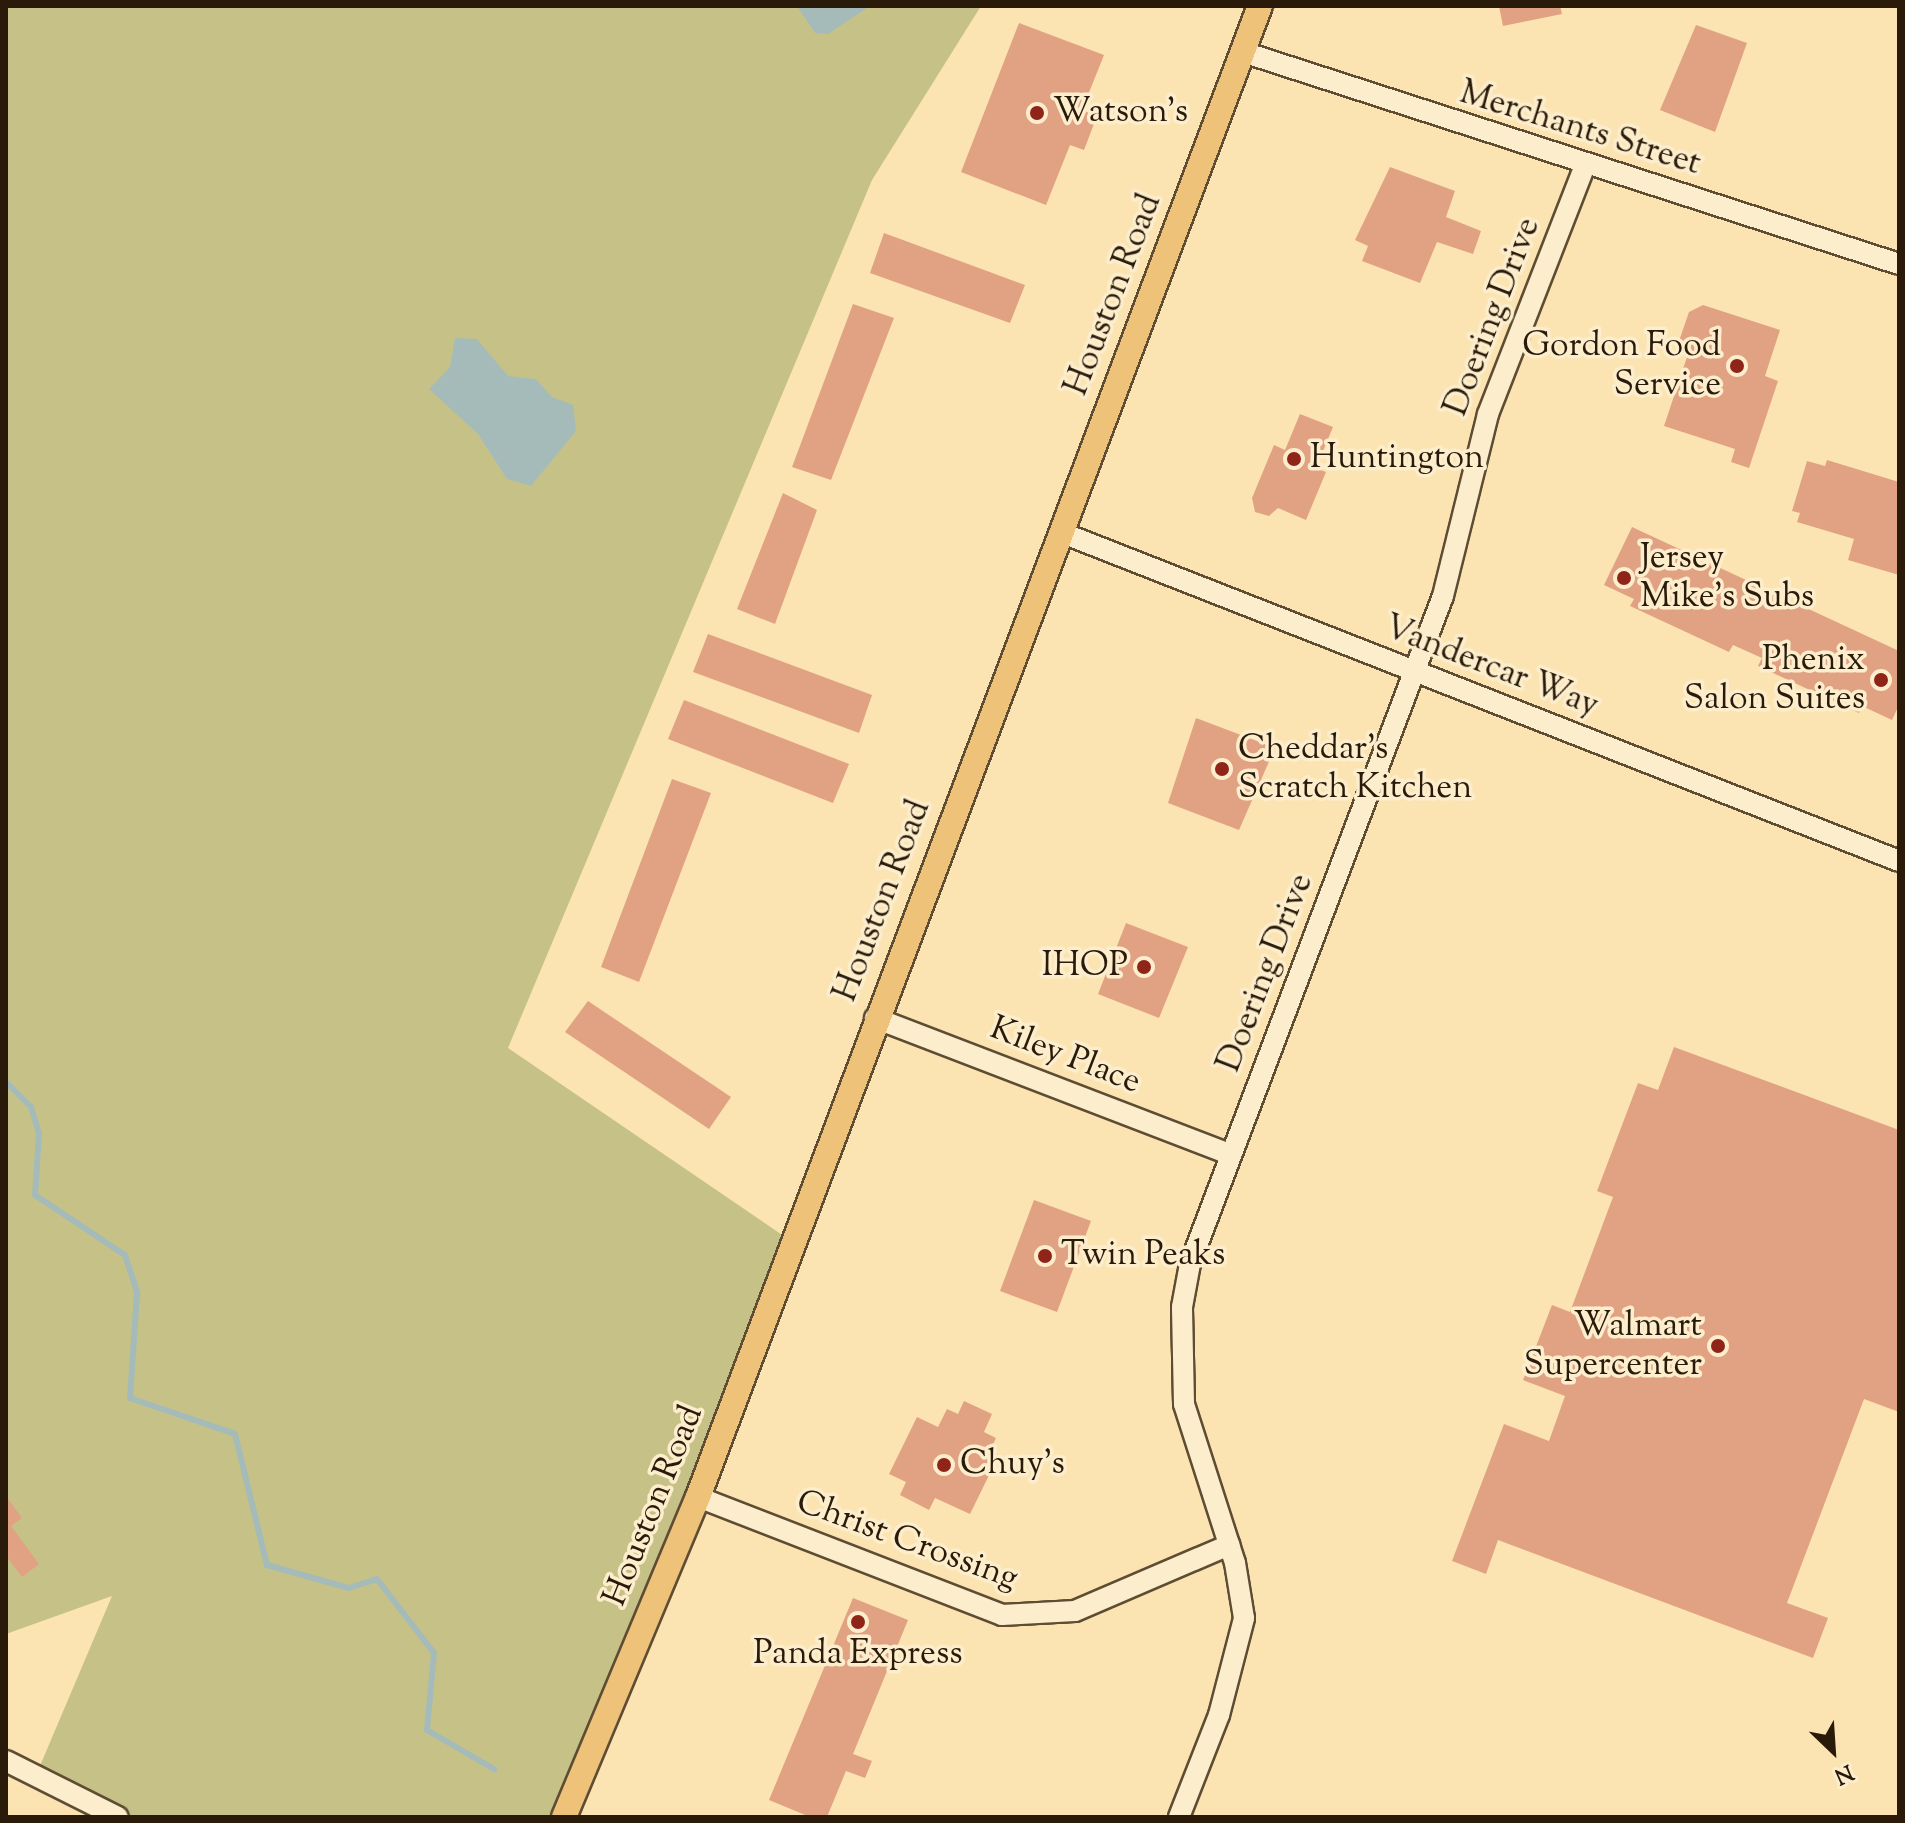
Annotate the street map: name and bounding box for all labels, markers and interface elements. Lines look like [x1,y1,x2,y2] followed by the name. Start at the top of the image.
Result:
[1455,73,1705,185] street label: Merchants Street
[1053,93,1188,133] place label: Watson’s
[1028,104,1046,122] marker: Watson’s
[1057,189,1171,401] street label: Houston Road
[1436,212,1550,422] street label: Doering Drive
[1522,326,1721,406] place label: Gordon Food Service
[1728,357,1746,375] marker: Gordon Food Service
[1310,439,1484,479] place label: Huntington
[1285,450,1303,468] marker: Huntington
[1640,538,1814,618] place label: Jersey Mike's Subs
[1615,569,1633,587] marker: Jersey Mike's Subs
[1378,607,1604,727] street label: Vandercar Way
[1684,640,1865,720] place label: Phenix Salon Suites
[1872,671,1890,689] marker: Phenix Salon Suites
[1238,729,1472,808] place label: Cheddar's Scratch Kitchen
[1213,760,1231,778] marker: Cheddar's Scratch Kitchen
[826,795,940,1007] street label: Houston Road
[1209,868,1323,1078] street label: Doering Drive
[1042,947,1128,987] place label: IHOP
[1135,958,1153,976] marker: IHOP
[984,1009,1146,1103] street label: Kiley Place
[1061,1236,1225,1276] place label: Twin Peaks
[1036,1247,1054,1265] marker: Twin Peaks
[1524,1306,1702,1386] place label: Walmart Supercenter
[1709,1337,1727,1355] marker: Walmart Supercenter
[595,1400,713,1612] street label: Houston Road
[960,1445,1065,1485] place label: Chuy's
[935,1456,953,1474] marker: Chuy's
[791,1482,1023,1600] street label: Christ Crossing
[849,1613,867,1631] marker: Panda Express
[753,1635,963,1675] place label: Panda Express
[1793,1711,1873,1791] north arrow
[1828,1755,1858,1791] text: N

